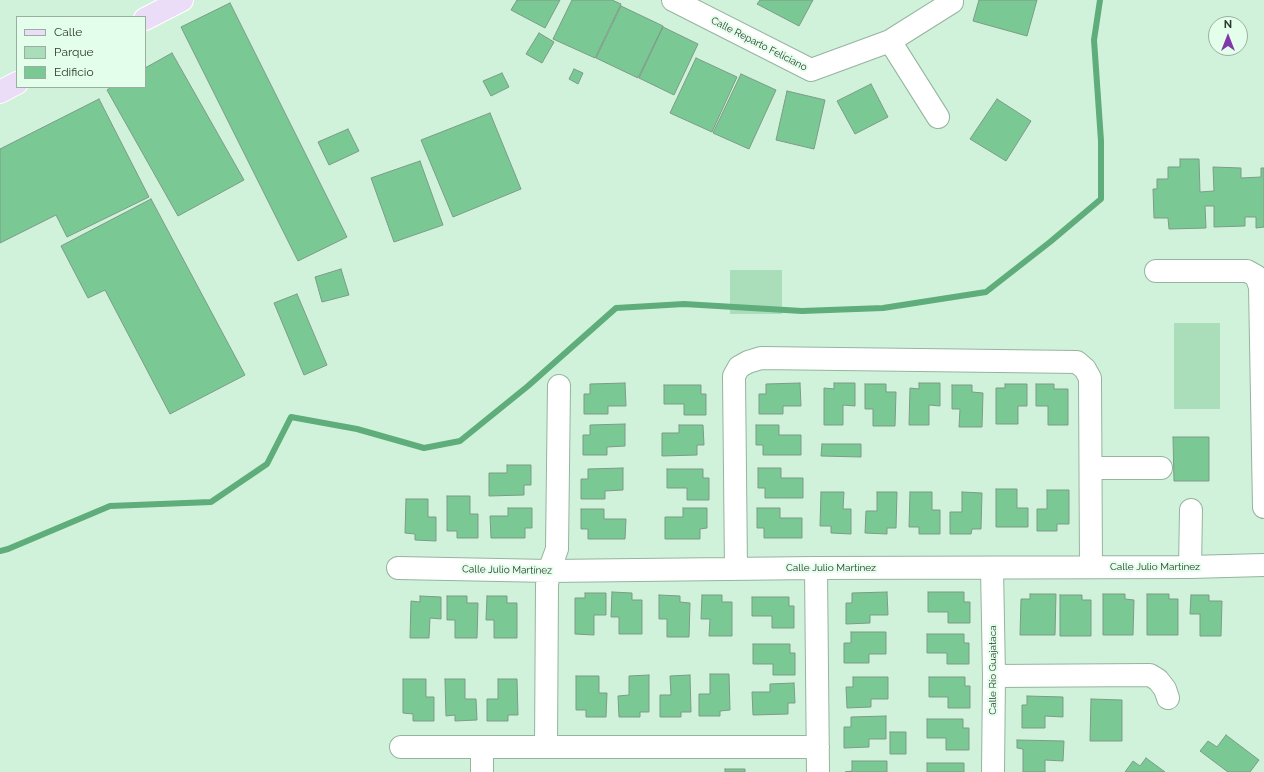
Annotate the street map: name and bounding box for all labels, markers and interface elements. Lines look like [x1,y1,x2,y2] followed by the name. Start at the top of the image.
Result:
[709,14,809,74] street label: Calle Reparto Feliciano
[16,16,146,88] legend
[1208,16,1248,56] north arrow
[1224,18,1232,31] text: N
[54,25,82,39] text: Calle
[54,45,94,59] text: Parque
[54,65,94,79] text: Edificio
[1110,561,1200,573] street label: Calle Julio Martínez
[786,562,876,574] street label: Calle Julio Martínez
[462,563,552,577] street label: Calle Julio Martínez
[987,625,999,715] street label: Calle Río Guajataca

